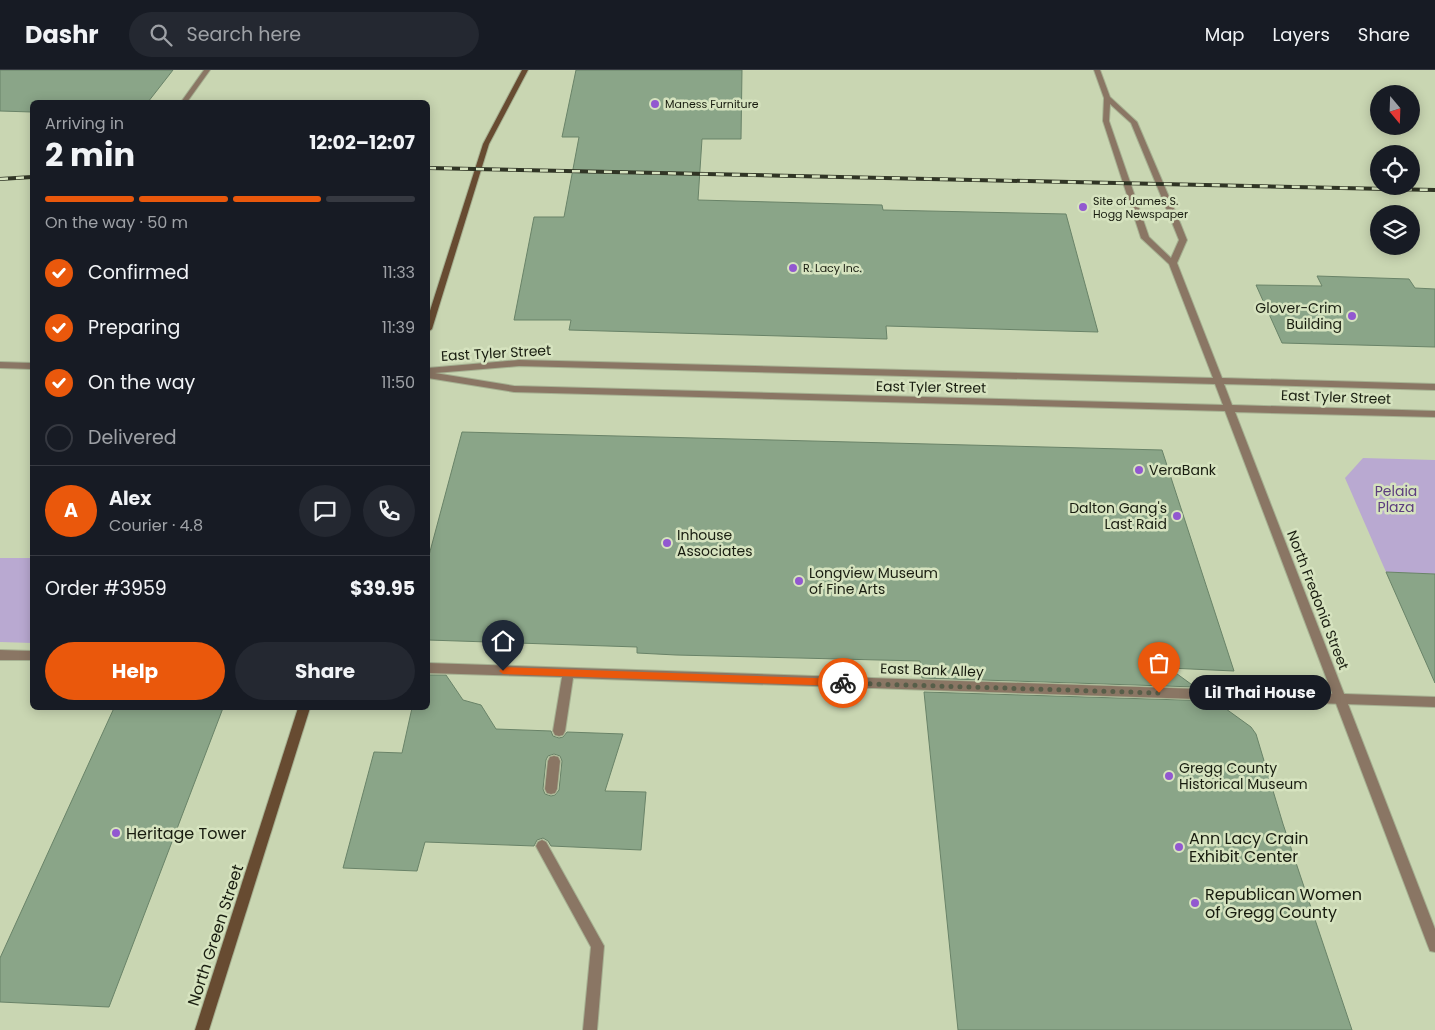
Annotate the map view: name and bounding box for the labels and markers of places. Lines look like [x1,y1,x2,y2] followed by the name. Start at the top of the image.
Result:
[665,96,759,112] place label: Maness Furniture
[649,98,661,110] marker: Maness Furniture
[1093,193,1188,222] place label: Site of James S. Hogg Newspaper
[1077,201,1089,213] marker: Site of James S. Hogg Newspaper
[803,260,862,276] place label: R. Lacy Inc.
[787,262,799,274] marker: R. Lacy Inc.
[1255,298,1342,334] place label: Glover-Crim Building
[1346,310,1358,322] marker: Glover-Crim Building
[1149,460,1217,480] place label: VeraBank
[1133,464,1145,476] marker: VeraBank
[1069,498,1167,534] place label: Dalton Gang's Last Raid
[1171,510,1183,522] marker: Dalton Gang's Last Raid
[677,525,753,561] place label: Inhouse Associates
[661,537,673,549] marker: Inhouse Associates
[809,563,938,599] place label: Longview Museum of Fine Arts
[793,575,805,587] marker: Longview Museum of Fine Arts
[482,620,524,671] pin
[1138,642,1180,693] pin
[1189,676,1332,710] callout: Lil Thai House
[1179,758,1308,794] place label: Gregg County Historical Museum
[1163,770,1175,782] marker: Gregg County Historical Museum
[126,822,246,845] place label: Heritage Tower
[110,827,122,839] marker: Heritage Tower
[1189,827,1309,868] place label: Ann Lacy Crain Exhibit Center
[1173,841,1185,853] marker: Ann Lacy Crain Exhibit Center
[1205,883,1362,924] place label: Republican Women of Gregg County
[1189,897,1201,909] marker: Republican Women of Gregg County

